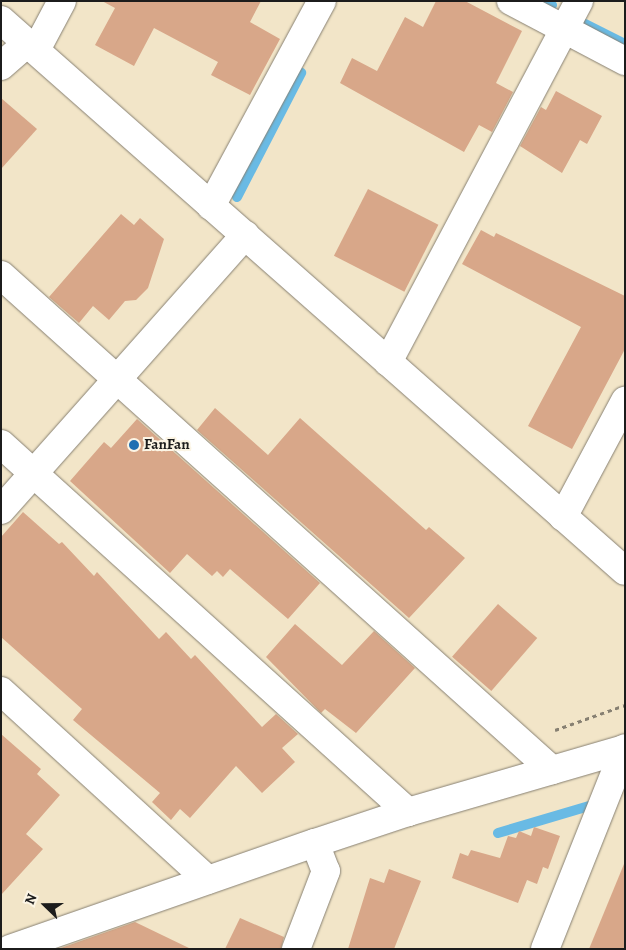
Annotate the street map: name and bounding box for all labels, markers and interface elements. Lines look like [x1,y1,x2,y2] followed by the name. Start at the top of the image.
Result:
[144,436,190,454] place label: FanFan
[128,439,140,451] marker: FanFan
[20,880,70,930] north arrow
[20,891,41,907] text: N

